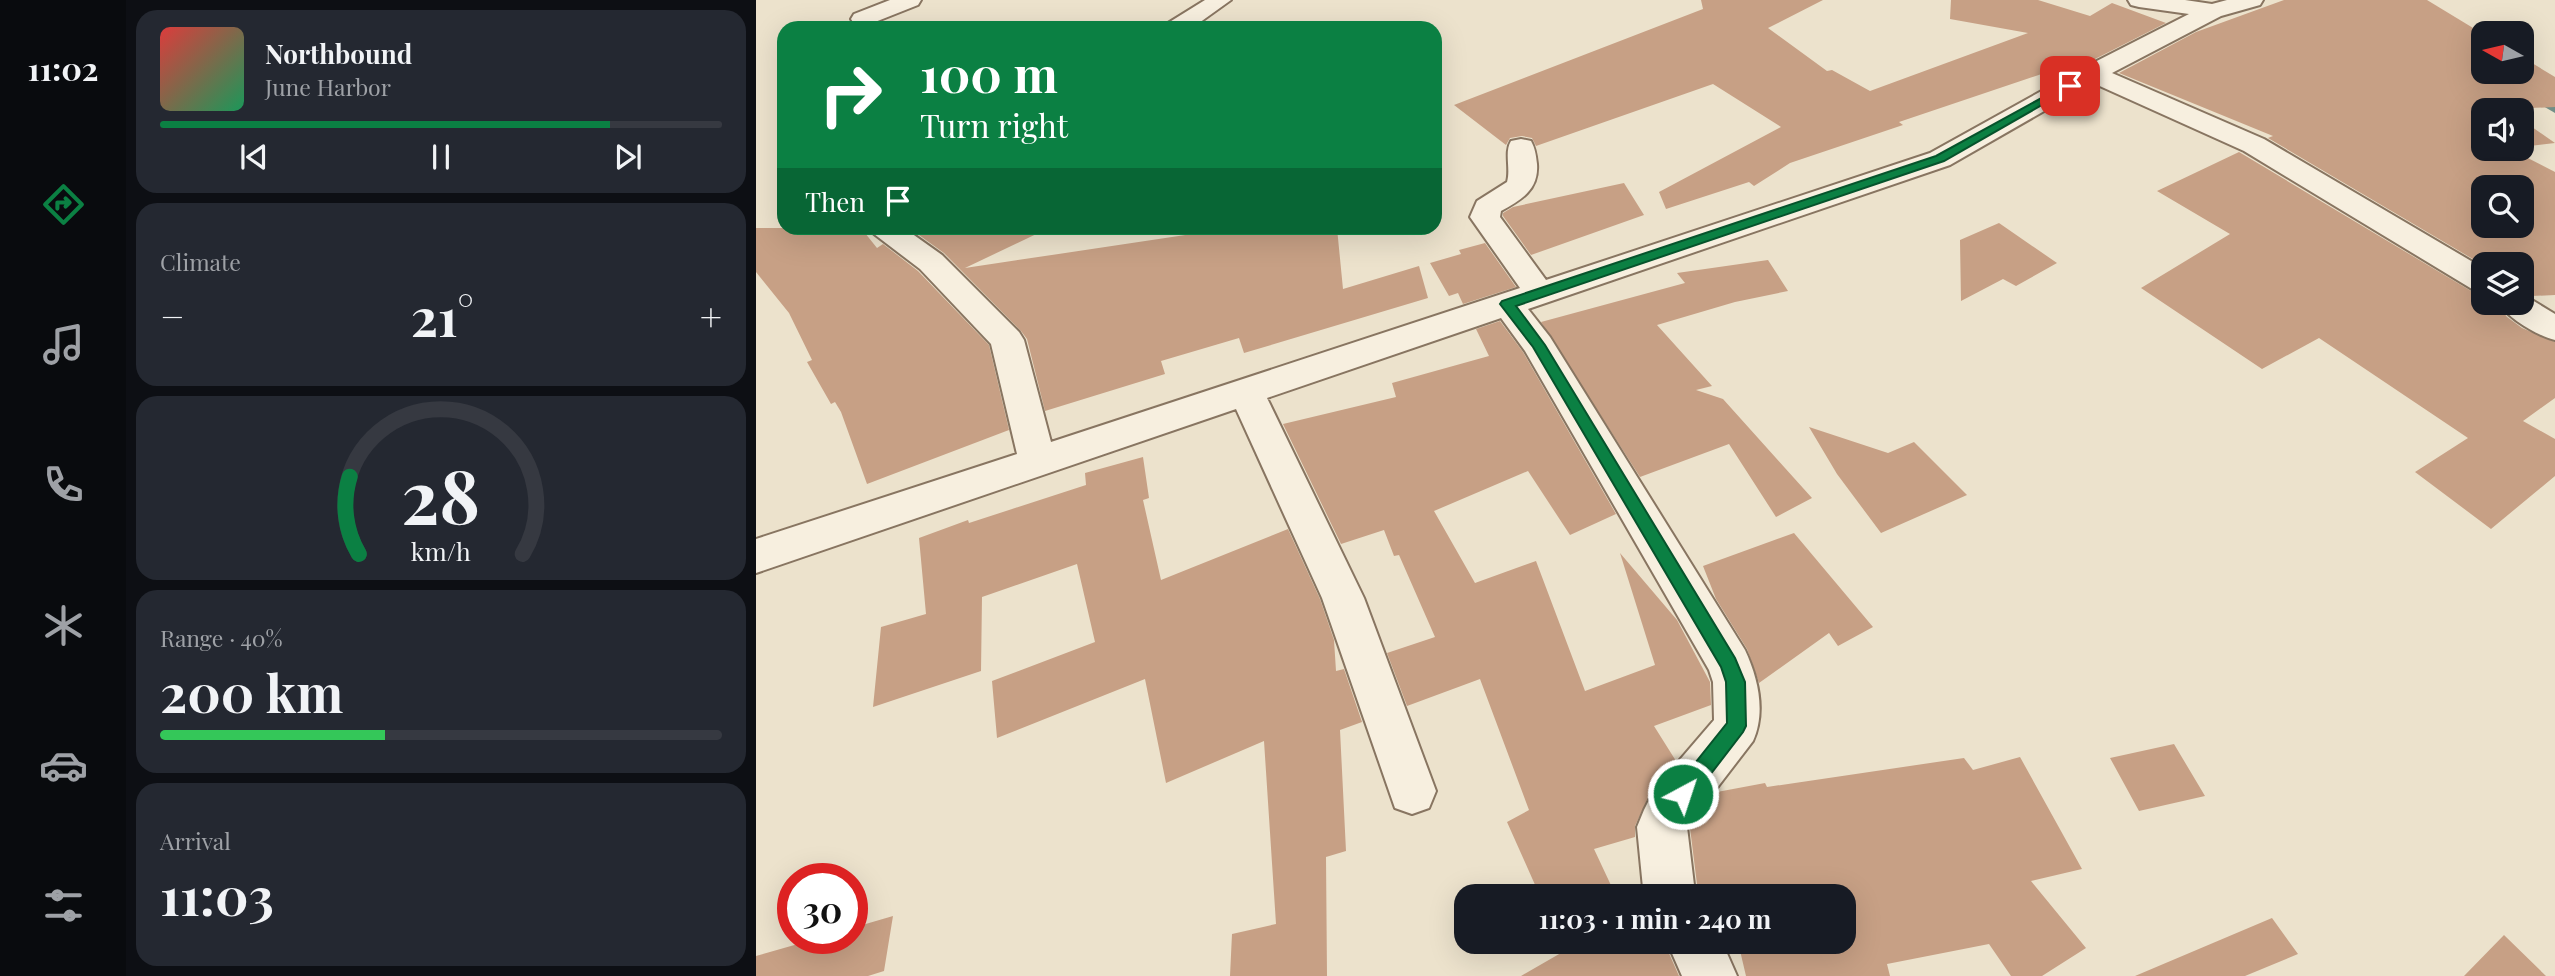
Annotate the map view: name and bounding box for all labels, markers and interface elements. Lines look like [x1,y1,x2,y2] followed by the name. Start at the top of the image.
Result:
[2471,21,2534,84] north arrow
[2471,21,2534,315] map controls
[265,36,412,71] text: Northbound
[920,40,1058,105] text: 100 m
[27,46,99,89] text: 11:02
[805,49,896,140] icon: right
[2040,56,2100,116] pin
[2051,67,2089,105] icon: arrive
[265,71,391,102] text: June Harbor
[2471,98,2534,161] button: sound
[920,103,1068,146] text: Turn right
[235,138,273,176] icon: previous
[422,138,460,176] icon: pause
[609,138,647,176] icon: next
[2471,175,2534,238] button: search
[39,180,88,229] icon: directions
[879,182,917,220] icon: arrive
[805,184,865,219] text: Then
[160,246,241,277] text: Climate
[2471,252,2534,315] button: layers
[411,281,474,350] text: 21°
[160,290,185,341] text: −
[700,290,722,341] text: +
[39,320,88,369] icon: music
[402,445,480,542] text: 28
[39,460,88,509] icon: phone
[411,534,471,567] text: km/h
[39,601,88,650] icon: climate
[160,622,283,653] text: Range · 40%
[160,657,343,726] text: 200 km
[39,741,88,790] icon: car
[1646,757,1720,831] position arrow
[160,825,231,856] text: Arrival
[160,860,274,929] text: 11:03
[777,863,868,954] speed limit sign: 30
[39,881,88,930] icon: filters
[1539,901,1771,936] text: 11:03 · 1 min · 240 m

